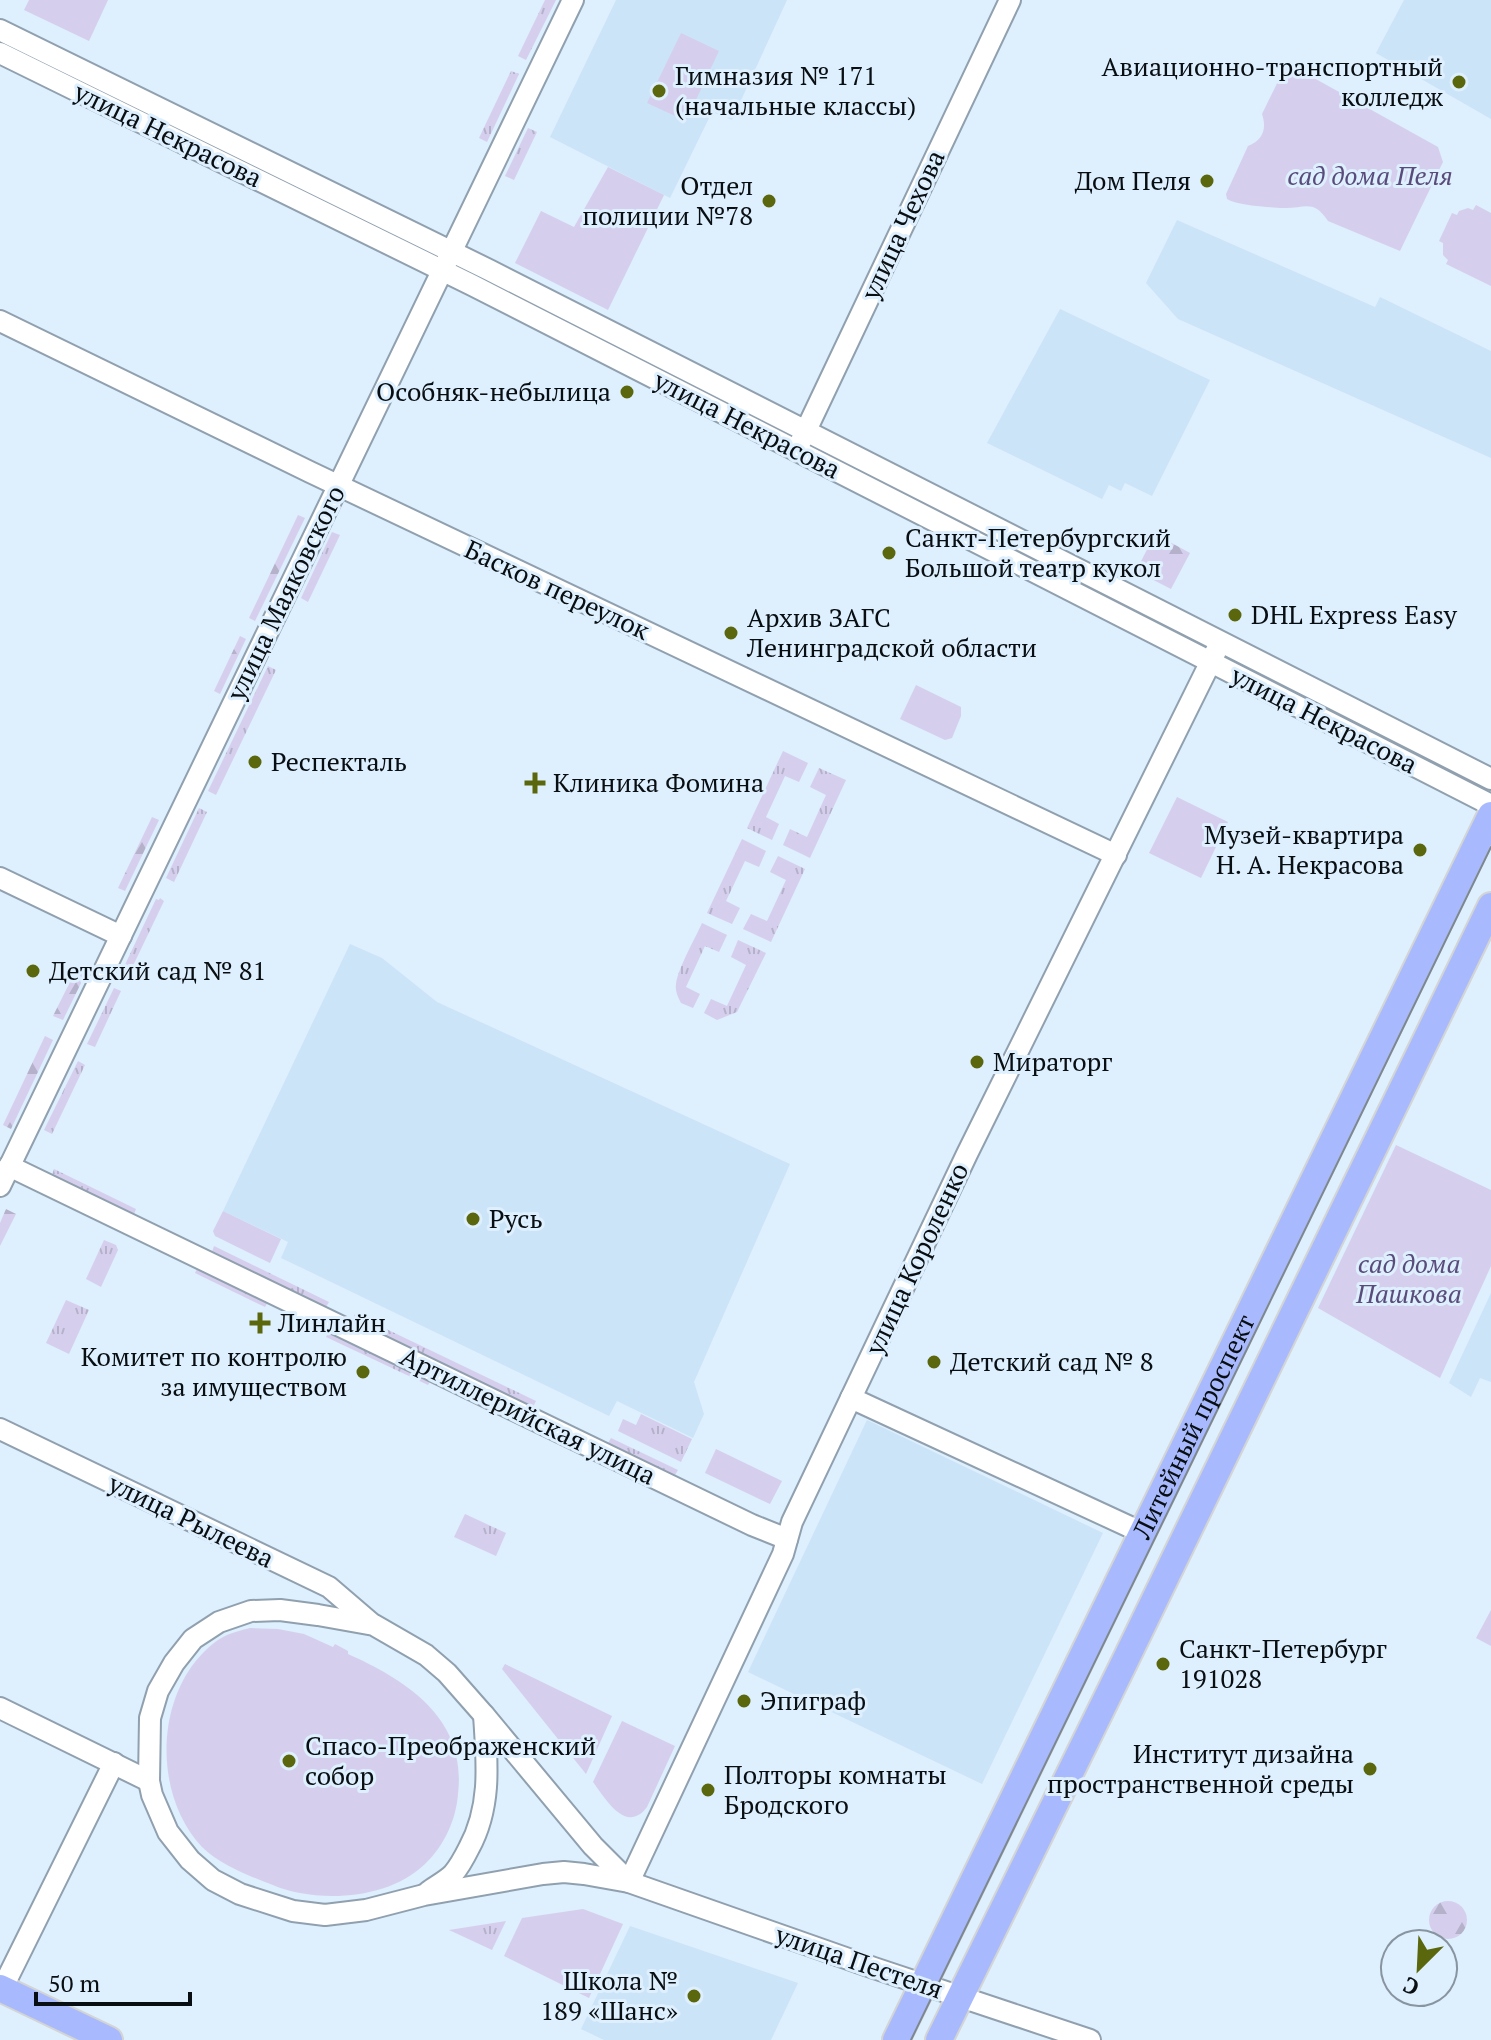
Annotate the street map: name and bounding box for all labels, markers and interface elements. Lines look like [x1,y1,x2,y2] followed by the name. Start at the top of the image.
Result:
[1102,49,1443,113] place label: Авиационно-транспортный колледж
[675,58,916,122] place label: Гимназия № 171 (начальные классы)
[68,73,268,194] street label: улица Некрасова
[1450,73,1468,91] marker: Авиационно-транспортный колледж
[650,82,668,100] marker: Гимназия № 171 (начальные классы)
[852,144,952,306] street label: улица Чехова
[1287,158,1453,192] park label: сад дома Пеля
[1075,163,1191,197] place label: Дом Пеля
[582,168,753,232] place label: Отдел полиции №78
[1198,172,1216,190] marker: Дом Пеля
[760,192,778,210] marker: Отдел полиции №78
[648,362,846,486] street label: улица Некрасова
[376,374,611,408] place label: Особняк-небылица
[618,383,636,401] marker: Особняк-небылица
[218,479,352,707] street label: улица Маяковского
[905,520,1171,584] place label: Санкт-Петербургский Большой театр кукол
[459,531,656,647] street label: Басков переулок
[880,544,898,562] marker: Санкт-Петербургский Большой театр кукол
[1251,597,1458,631] place label: DHL Express Easy
[746,600,1037,664] place label: Архив ЗАГС Ленинградской области
[1226,606,1244,624] marker: DHL Express Easy
[722,624,740,642] marker: Архив ЗАГС Ленинградской области
[1225,657,1423,781] street label: улица Некрасова
[271,744,407,778] place label: Респекталь
[246,753,264,771] marker: Респекталь
[553,765,764,799] place label: Клиника Фомина
[524,772,546,794] marker: Клиника Фомина
[1204,817,1404,881] place label: Музей-квартира Н. А. Некрасова
[1411,841,1429,859] marker: Музей-квартира Н. А. Некрасова
[49,953,266,987] place label: Детский сад № 81
[24,962,42,980] marker: Детский сад № 81
[993,1044,1112,1078] place label: Мираторг
[968,1053,986,1071] marker: Мираторг
[856,1157,975,1361] street label: улица Короленко
[489,1201,543,1235] place label: Русь
[464,1210,482,1228] marker: Русь
[1355,1246,1462,1310] park label: сад дома Пашкова
[277,1305,386,1339] place label: Линлайн
[1124,1308,1262,1545] street label: Литейный проспект
[249,1312,271,1334] marker: Линлайн
[81,1339,347,1403] place label: Комитет по контролю за имуществом
[395,1339,662,1492] street label: Артиллерийская улица
[950,1344,1154,1378] place label: Детский сад № 8
[925,1353,943,1371] marker: Детский сад № 8
[354,1363,372,1381] marker: Комитет по контролю за имуществом
[102,1465,280,1575] street label: улица Рылеева
[1179,1631,1387,1695] place label: Санкт-Петербург 191028
[1154,1655,1172,1673] marker: Санкт-Петербург 191028
[760,1683,866,1717] place label: Эпиграф
[735,1692,753,1710] marker: Эпиграф
[305,1728,596,1792] place label: Спасо-Преображенский собор
[1047,1736,1354,1800] place label: Институт дизайна пространственной среды
[280,1752,298,1770] marker: Спасо-Преображенский собор
[724,1757,947,1821] place label: Полторы комнаты Бродского
[1361,1760,1379,1778] marker: Институт дизайна пространственной среды
[699,1781,717,1799] marker: Полторы комнаты Бродского
[770,1916,948,2006] street label: улица Пестеля
[1379,1928,1459,2008] north arrow
[36,1956,190,2006] scale bar
[540,1963,678,2027] place label: Школа № 189 «Шанс»
[48,1967,100,1999] text: 50 m
[1398,1971,1423,2003] text: С
[685,1987,703,2005] marker: Школа № 189 «Шанс»

